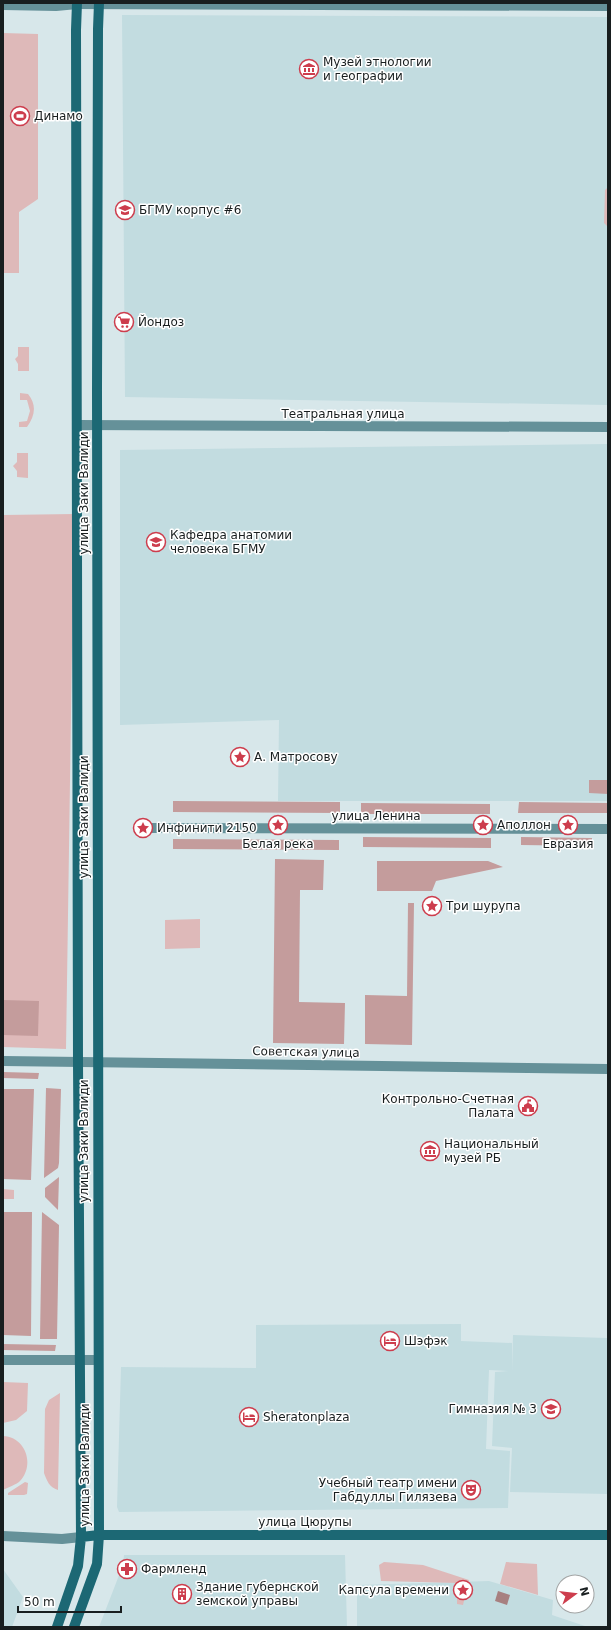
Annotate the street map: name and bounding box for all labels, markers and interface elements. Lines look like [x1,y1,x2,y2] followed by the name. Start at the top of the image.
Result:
[323,55,432,83] place label: Музей этнологии и географии
[298,58,320,80] museum icon: Музей этнологии и географии
[9,105,31,127] sports icon: Динамо
[34,109,83,123] place label: Динамо
[114,199,136,221] school or university icon: БГМУ корпус #6
[139,203,241,217] place label: БГМУ корпус #6
[113,311,135,333] supermarket icon: Йондоз
[138,314,184,329] place label: Йондоз
[280,407,405,421] street label: Театральная улица
[77,432,91,554] street label: улица Заки Валиди
[170,528,292,556] place label: Кафедра анатомии человека БГМУ
[145,531,167,553] school or university icon: Кафедра анатомии человека БГМУ
[229,746,251,768] place icon: А. Матросову
[254,750,338,764] place label: А. Матросову
[77,756,91,878] street label: улица Заки Валиди
[331,809,421,823] street label: улица Ленина
[267,814,289,836] place icon: Белая река
[472,814,494,836] place icon: Аполлон
[557,814,579,836] place icon: Евразия
[132,817,154,839] place icon: Инфинити 2150
[497,818,551,832] place label: Аполлон
[157,821,257,835] place label: Инфинити 2150
[242,837,314,851] place label: Белая река
[542,837,594,851] place label: Евразия
[421,895,443,917] place icon: Три шурупа
[445,899,521,913] place label: Три шурупа
[252,1044,360,1060] street label: Советская улица
[77,1080,91,1202] street label: улица Заки Валиди
[382,1092,514,1120] place label: Контрольно-Счетная Палата
[517,1095,539,1117] public building icon: Контрольно-Счетная Палата
[444,1137,539,1165] place label: Национальный музей РБ
[419,1140,441,1162] museum icon: Национальный музей РБ
[379,1330,401,1352] hotel icon: Шэфэк
[404,1334,448,1348] place label: Шэфэк
[540,1398,562,1420] school or university icon: Гимназия № 3
[448,1402,537,1416] place label: Гимназия № 3
[78,1404,92,1526] street label: улица Заки Валиди
[238,1406,260,1428] hotel icon: Sheratonplaza
[263,1410,350,1424] place label: Sheratonplaza
[319,1476,457,1504] place label: Учебный театр имени Габдуллы Гилязева
[460,1479,482,1501] theatre icon: Учебный театр имени Габдуллы Гилязева
[258,1515,352,1529] street label: улица Цюрупы
[116,1558,138,1580] pharmacy icon: Фармленд
[141,1562,207,1576] place label: Фармленд
[555,1574,595,1614] north arrow
[452,1579,474,1601] place icon: Капсула времени
[196,1580,319,1608] place label: Здание губернской земской управы
[171,1583,193,1605] building icon: Здание губернской земской управы
[339,1583,449,1597] place label: Капсула времени
[577,1585,592,1598] text: N
[18,1588,121,1614] scale bar
[24,1595,55,1609] text: 50 m

